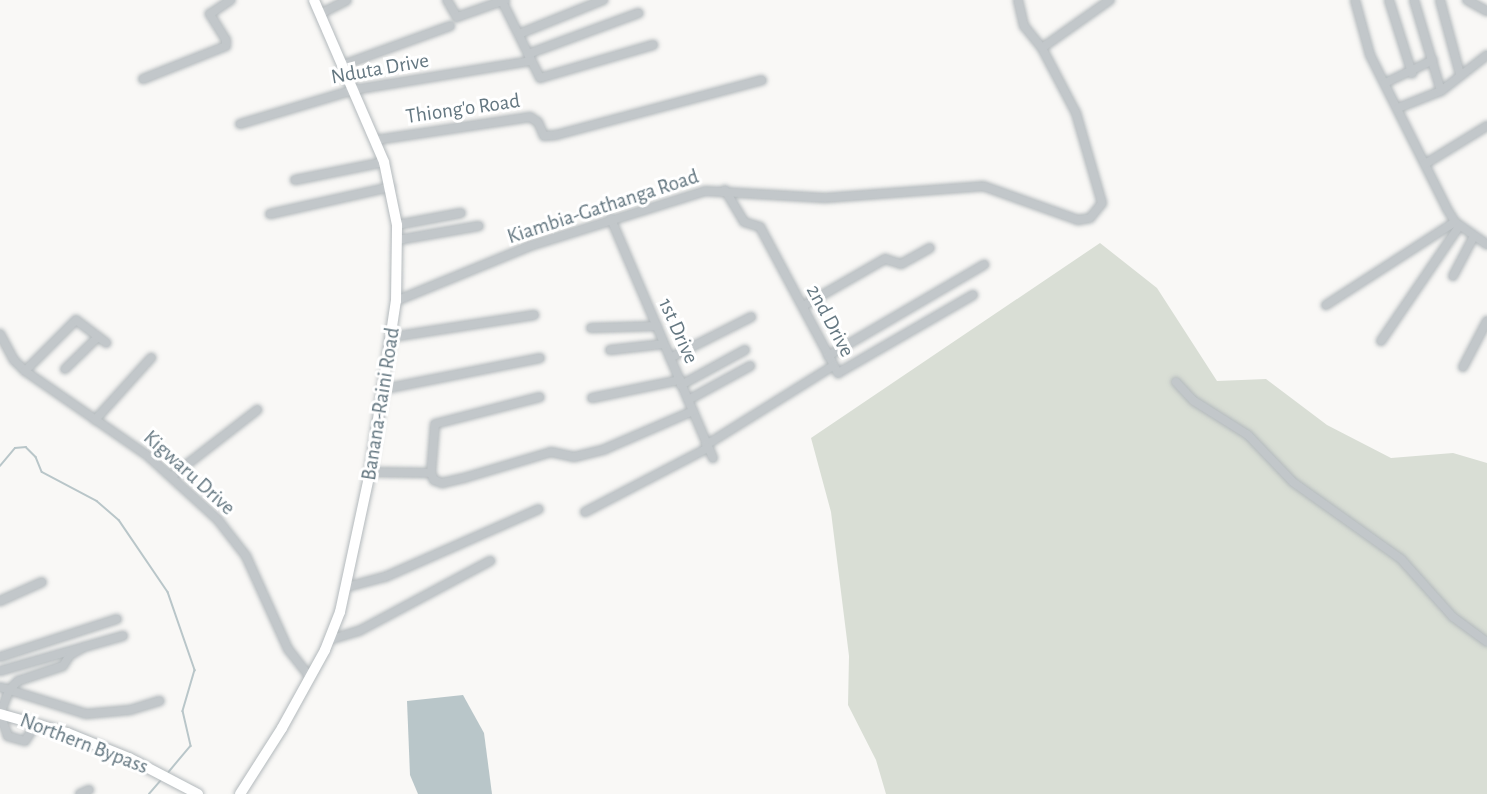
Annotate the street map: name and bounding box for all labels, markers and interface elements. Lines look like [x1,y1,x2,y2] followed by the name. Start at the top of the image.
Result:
[329,48,431,90] street label: Nduta Drive
[404,89,522,129] street label: Thiong'o Road
[504,164,702,250] street label: Kiambia-Gathanga Road
[800,280,860,362] street label: 2nd Drive
[652,294,704,368] street label: 1st Drive
[356,326,406,482] street label: Banana-Raini Road
[138,425,240,521] street label: Kigwaru Drive
[16,708,152,780] street label: Northern Bypass

